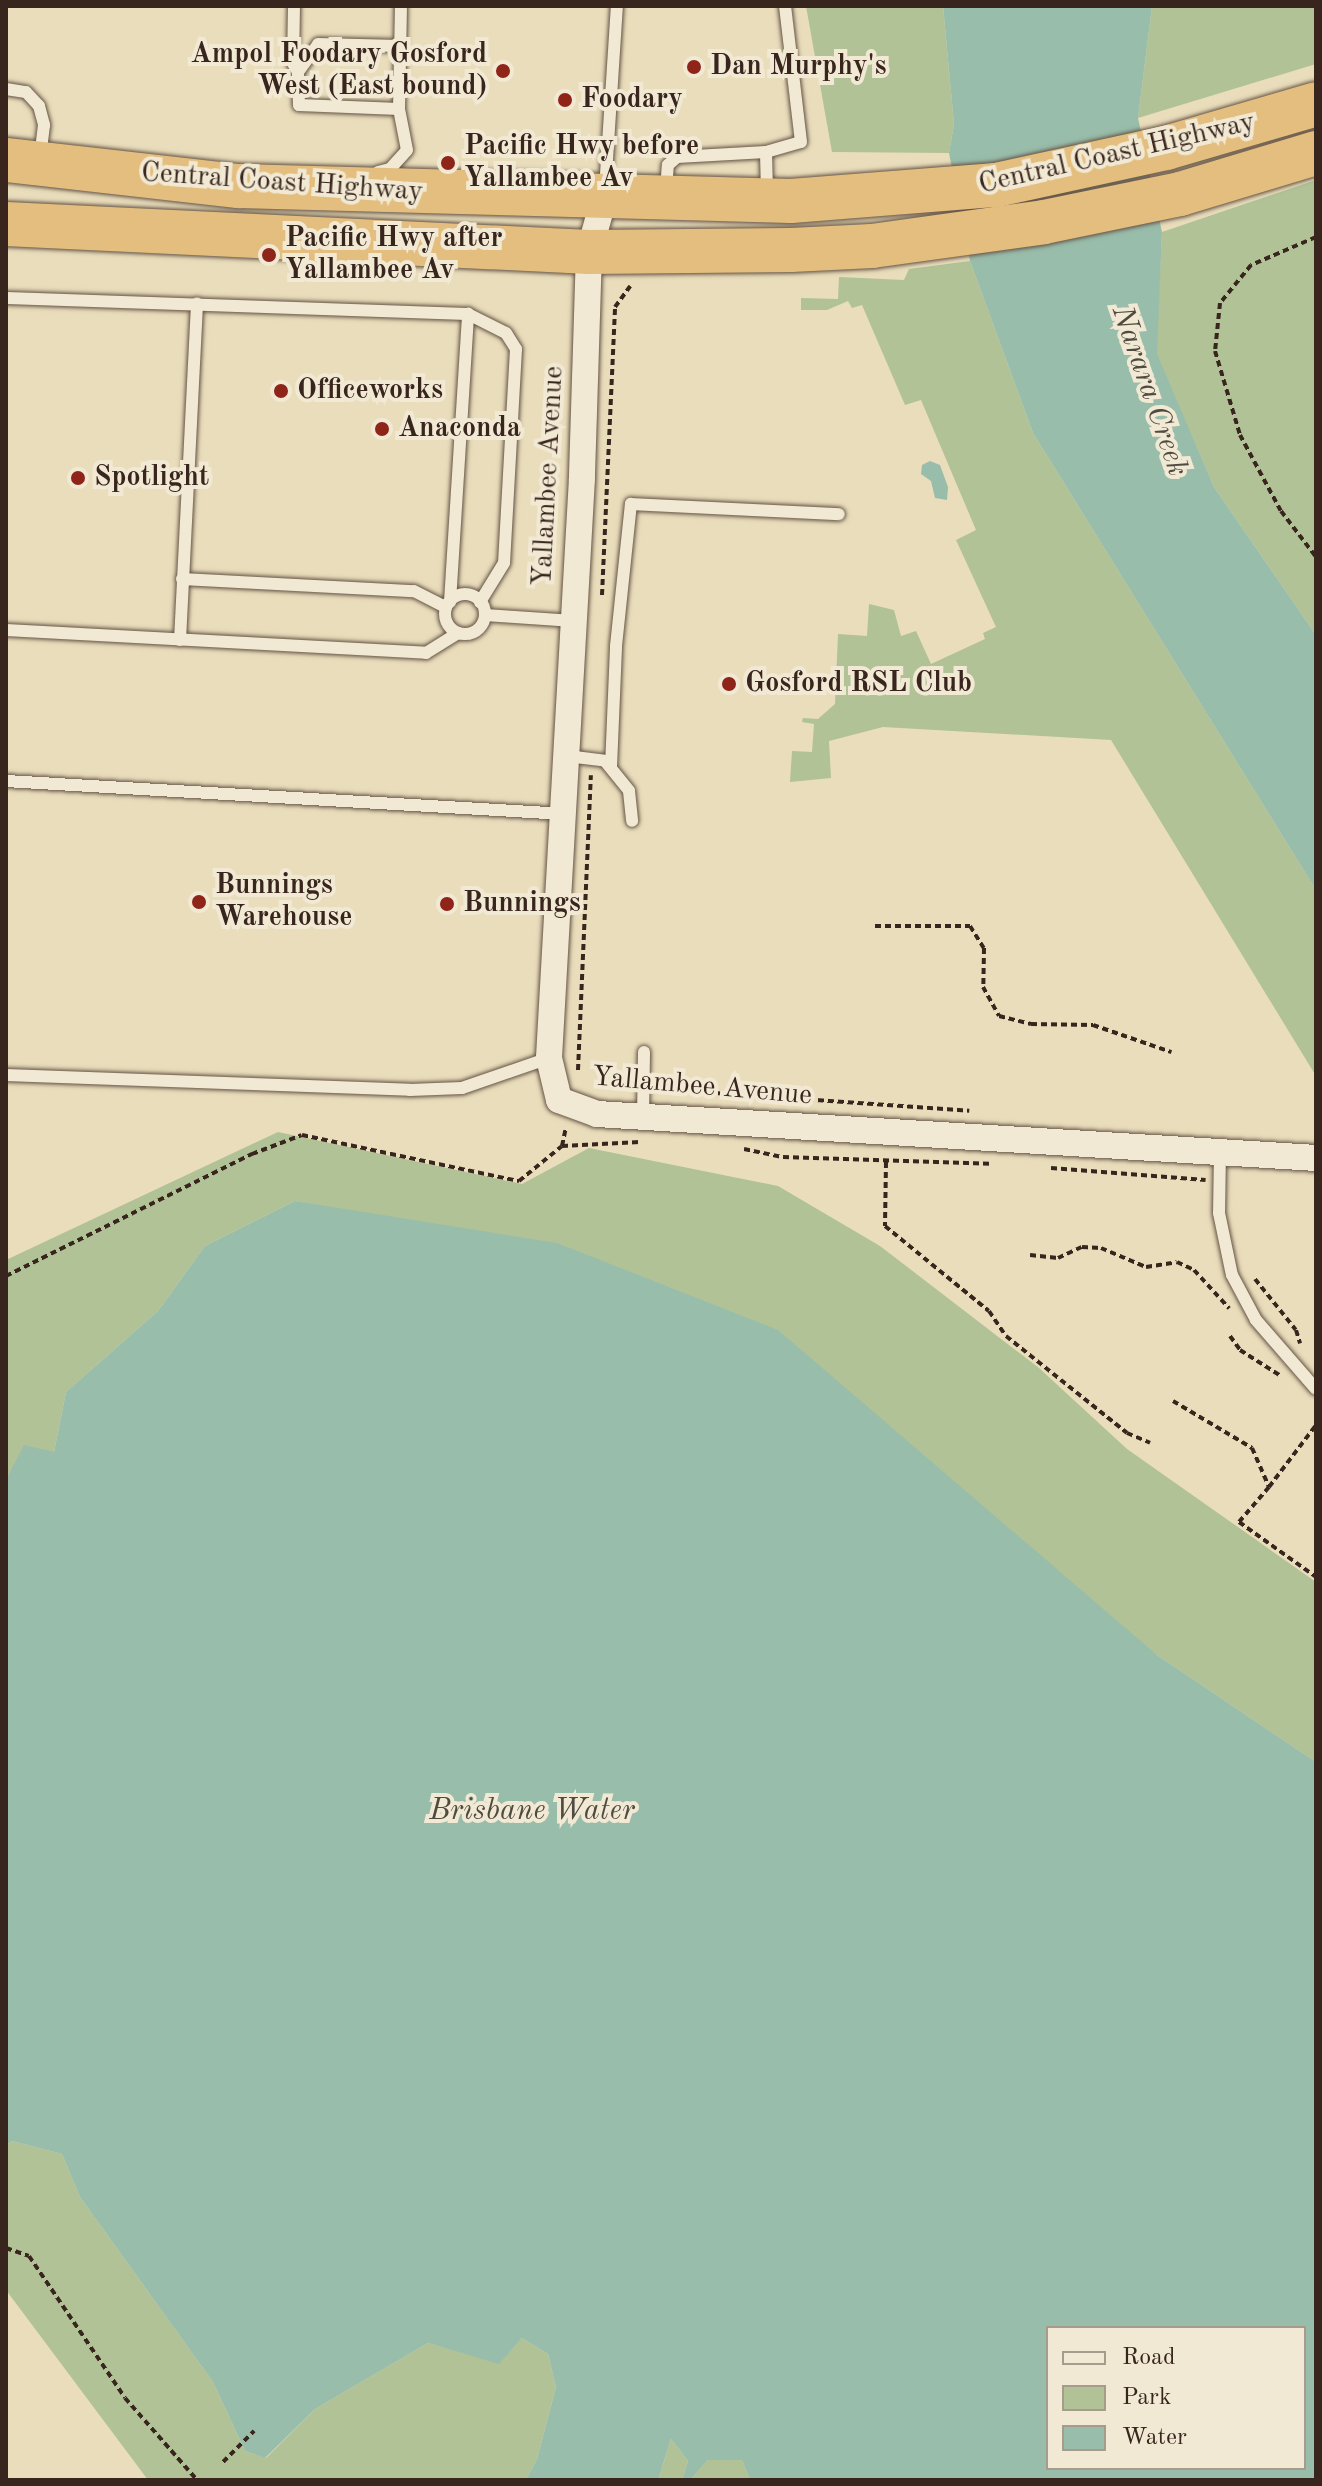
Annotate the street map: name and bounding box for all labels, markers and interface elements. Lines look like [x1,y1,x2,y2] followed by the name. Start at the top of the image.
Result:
[191,38,487,104] place label: Ampol Foodary Gosford West (East bound)
[710,50,886,84] place label: Dan Murphy's
[685,58,703,76] marker: Dan Murphy's
[494,62,512,80] marker: Ampol Foodary Gosford West (East bound)
[581,83,683,117] place label: Foodary
[556,91,574,109] marker: Foodary
[976,106,1258,202] street label: Central Coast Highway
[464,130,699,196] place label: Pacific Hwy before Yallambee Av
[439,154,457,172] marker: Pacific Hwy before Yallambee Av
[140,156,424,210] street label: Central Coast Highway
[285,222,503,288] place label: Pacific Hwy after Yallambee Av
[260,246,278,264] marker: Pacific Hwy after Yallambee Av
[1103,301,1195,481] water label: Narara Creek
[526,365,572,587] street label: Yallambee Avenue
[297,374,443,408] place label: Officeworks
[272,382,290,400] marker: Officeworks
[398,412,521,446] place label: Anaconda
[373,420,391,438] marker: Anaconda
[94,461,209,495] place label: Spotlight
[69,469,87,487] marker: Spotlight
[745,667,972,701] place label: Gosford RSL Club
[720,675,738,693] marker: Gosford RSL Club
[215,869,352,935] place label: Bunnings Warehouse
[463,887,581,921] place label: Bunnings
[190,893,208,911] marker: Bunnings Warehouse
[438,895,456,913] marker: Bunnings
[591,1061,813,1113] street label: Yallambee Avenue
[429,1793,635,1829] water label: Brisbane Water
[1046,2326,1306,2470] legend
[1122,2346,1175,2370] text: Road
[1122,2386,1171,2410] text: Park
[1122,2426,1187,2450] text: Water

